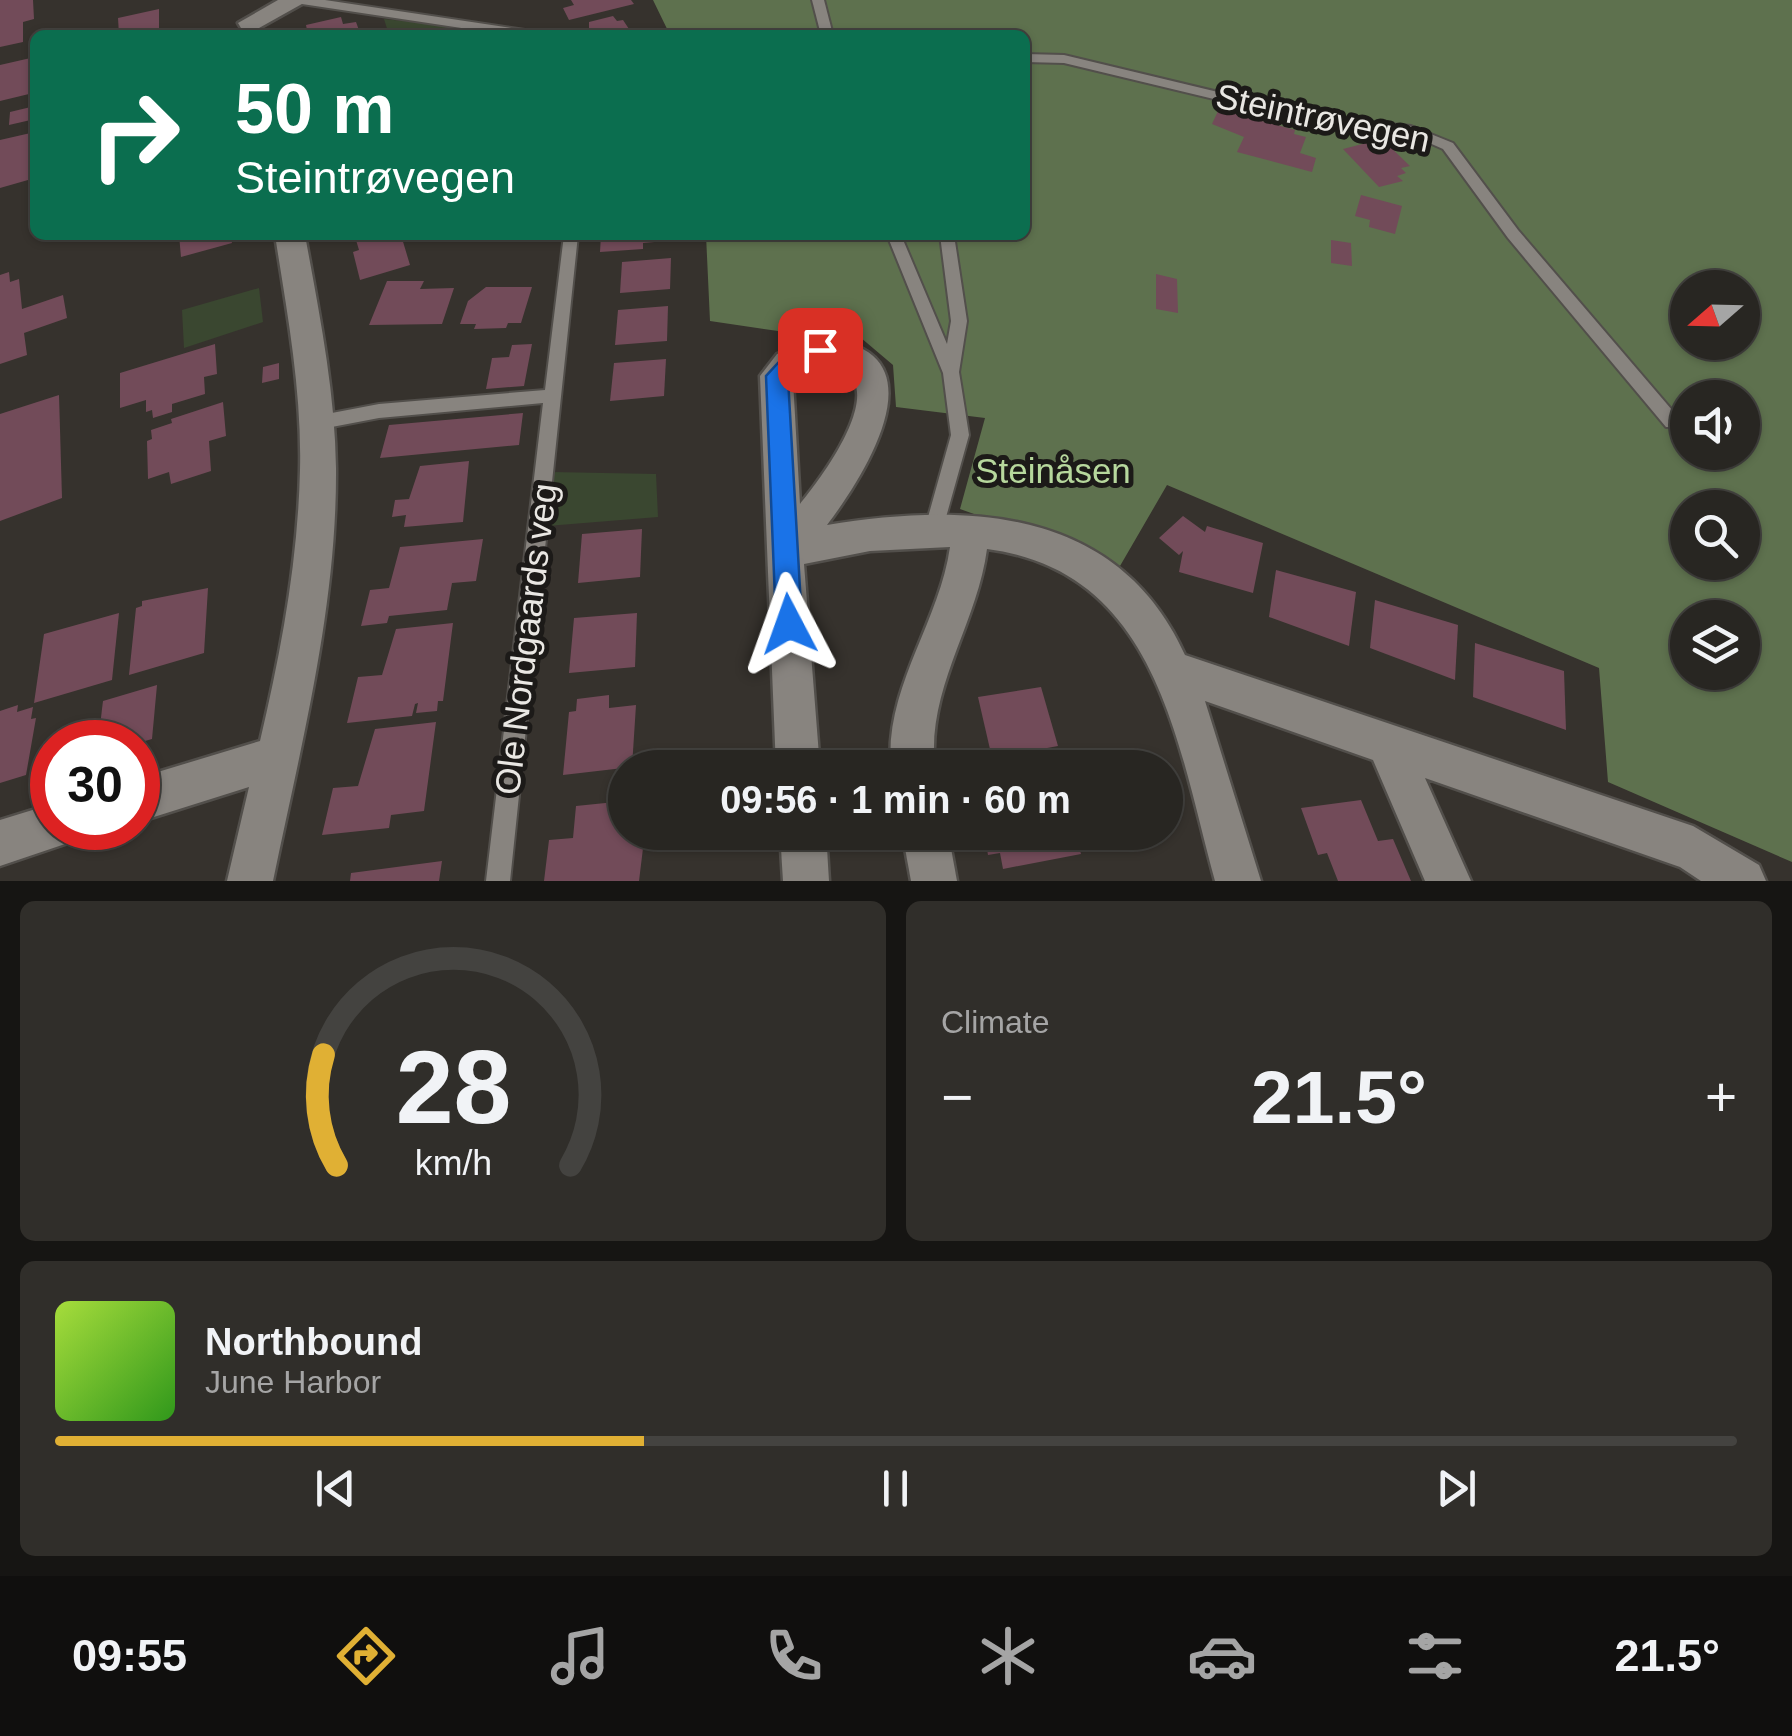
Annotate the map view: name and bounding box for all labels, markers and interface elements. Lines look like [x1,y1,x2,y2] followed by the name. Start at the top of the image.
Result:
[70,70,200,200] icon: right
[235,70,395,148] text: 50 m
[1212,76,1434,159] street label: Steintrøvegen
[235,152,515,203] text: Steintrøvegen
[1670,270,1760,360] north arrow
[1670,270,1760,690] map controls
[778,308,863,393] pin
[793,323,848,378] icon: arrive
[1670,380,1760,470] button: sound
[975,451,1131,490] park label: Steinåsen
[487,481,564,797] street label: Ole Nordgaards veg
[1670,490,1760,580] button: search
[737,572,841,676] position arrow
[1670,600,1760,690] button: layers
[30,720,160,850] speed limit sign: 30
[720,779,1071,821] text: 09:56 · 1 min · 60 m
[941,1004,1049,1040] text: Climate
[395,1029,511,1145] text: 28
[1251,1055,1427,1139] text: 21.5°
[941,1066,973,1128] text: −
[1705,1066,1737,1128] text: +
[414,1143,492,1183] text: km/h
[205,1321,422,1363] text: Northbound
[205,1364,381,1400] text: June Harbor
[308,1461,363,1516] icon: previous
[868,1461,923,1516] icon: pause
[1429,1461,1484,1516] icon: next
[331,1621,401,1691] icon: directions
[545,1621,615,1691] icon: music
[759,1621,829,1691] icon: phone
[973,1621,1043,1691] icon: climate
[1187,1621,1257,1691] icon: car
[1400,1621,1470,1691] icon: filters
[72,1630,187,1681] text: 09:55
[1614,1630,1720,1681] text: 21.5°

